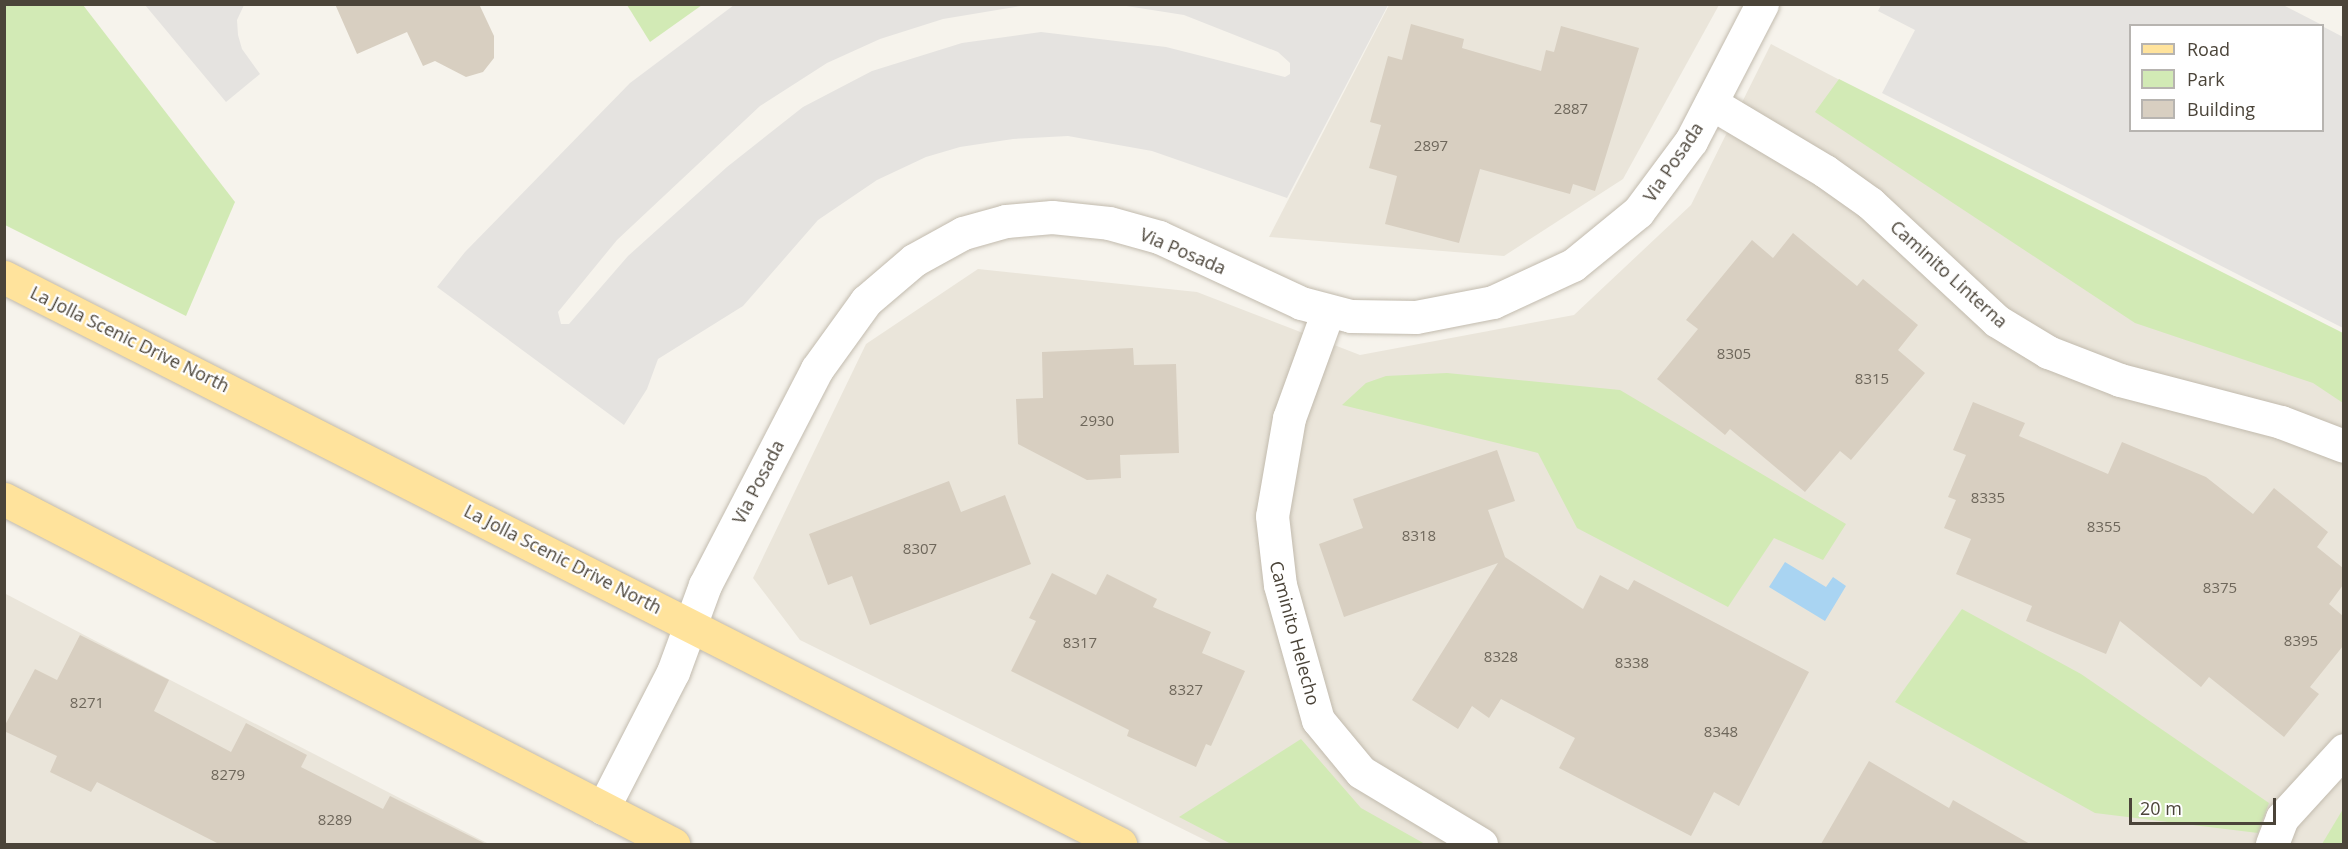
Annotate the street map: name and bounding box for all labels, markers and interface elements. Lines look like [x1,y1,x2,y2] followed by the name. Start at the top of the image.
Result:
[2129,24,2324,132] legend
[2187,37,2230,61] text: Road
[2187,67,2225,91] text: Park
[2187,97,2255,121] text: Building
[1554,100,1588,118] house number: 2887
[1639,118,1707,206] street label: Via Posada
[1414,137,1448,155] house number: 2897
[1886,216,2012,332] street label: Caminito Linterna
[1137,223,1229,279] street label: Via Posada
[27,281,233,397] street label: La Jolla Scenic Drive North
[1717,345,1751,363] house number: 8305
[1855,370,1889,388] house number: 8315
[1080,412,1114,430] house number: 2930
[728,436,788,528] street label: Via Posada
[1971,489,2005,507] house number: 8335
[461,500,665,618] street label: La Jolla Scenic Drive North
[2087,518,2121,536] house number: 8355
[1402,527,1436,545] house number: 8318
[903,540,937,558] house number: 8307
[1265,558,1325,708] street label: Caminito Helecho
[2203,579,2237,597] house number: 8375
[2284,632,2318,650] house number: 8395
[1063,634,1097,652] house number: 8317
[1484,648,1518,666] house number: 8328
[1615,654,1649,672] house number: 8338
[1169,681,1203,699] house number: 8327
[70,694,104,712] house number: 8271
[1704,723,1738,741] house number: 8348
[211,766,245,784] house number: 8279
[2132,786,2279,824] scale bar
[2140,796,2182,820] text: 20 m
[318,811,352,829] house number: 8289

